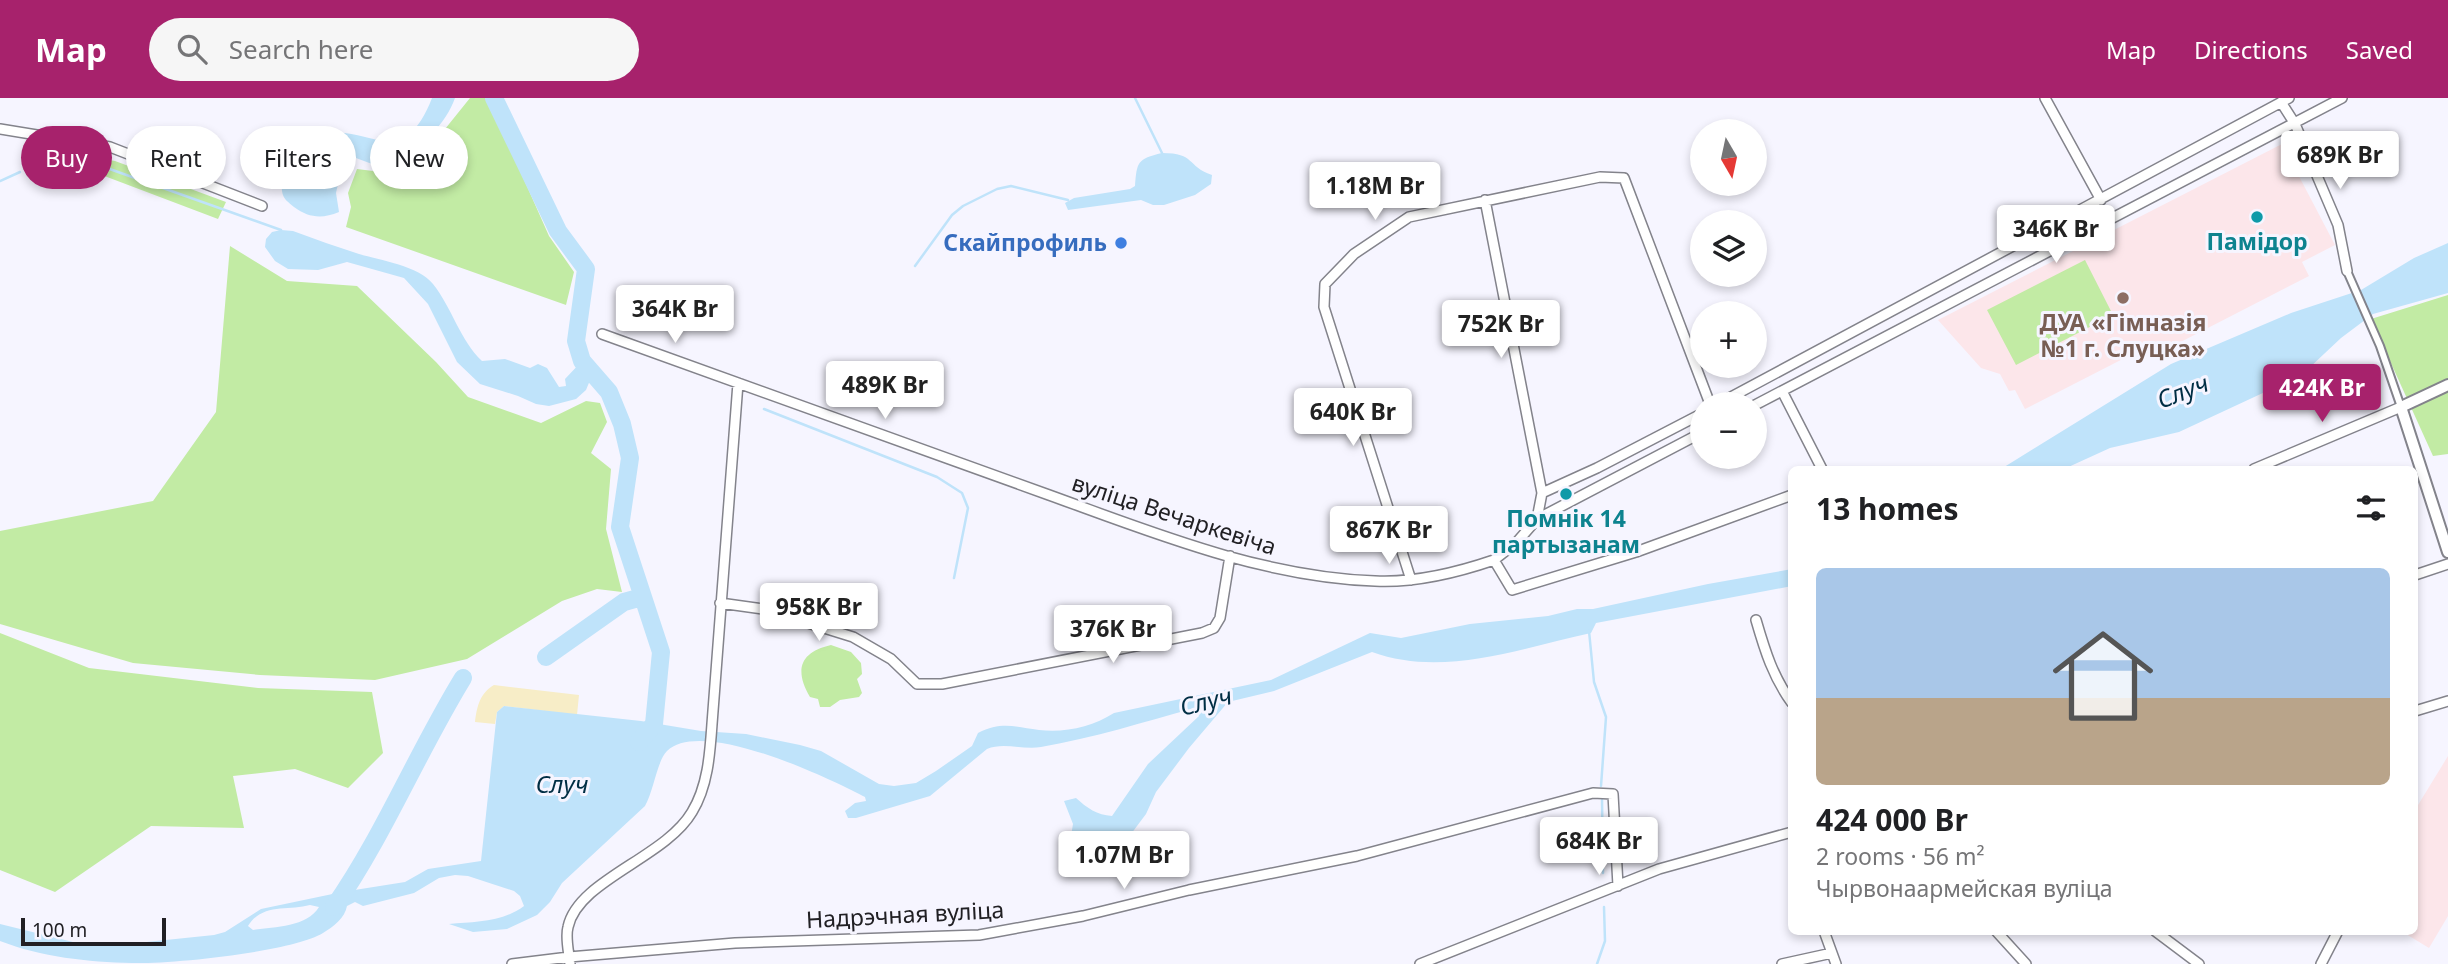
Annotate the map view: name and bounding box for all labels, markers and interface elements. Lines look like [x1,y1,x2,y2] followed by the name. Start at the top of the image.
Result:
[149,18,639,81] search box
[35,27,107,72] text: Map
[173,30,211,68] icon: search
[229,31,373,67] text: Search here
[2106,33,2156,66] text: Map
[2194,33,2308,66] text: Directions
[2346,33,2413,66] text: Saved
[1690,119,1768,196] north arrow
[1690,119,1767,469] map controls
[21,126,112,189] chip: Buy
[126,126,226,189] chip: Rent
[240,126,356,189] chip: Filters
[370,126,468,189] chip: New
[2275,132,2405,191] pin: 689K Br
[2297,138,2383,170] text: 689K Br
[1303,162,1447,222] pin: 1.18M Br
[1325,169,1425,201] text: 1.18M Br
[1991,206,2121,265] pin: 346K Br
[2249,209,2265,225] marker: Памідор
[1690,210,1767,287] button: layers
[2013,212,2099,244] text: 346K Br
[2206,225,2308,257] place label: Памідор
[943,226,1107,258] place label: Скайпрофиль
[1113,235,1129,251] marker: Скайпрофиль
[610,286,740,345] pin: 364K Br
[2115,290,2131,306] marker: ДУА «Гімназія №1 г. Слуцка»
[632,292,718,324] text: 364K Br
[1436,300,1566,360] pin: 752K Br
[1690,301,1767,378] button: +
[2040,306,2206,364] place label: ДУА «Гімназія №1 г. Слуцка»
[1458,307,1544,339] text: 752K Br
[820,362,950,421] pin: 489K Br
[2257,364,2387,424] pin: 424K Br
[2152,366,2213,415] water label: Случ
[842,368,928,400] text: 489K Br
[2279,371,2365,403] text: 424K Br
[1288,388,1418,448] pin: 640K Br
[1690,392,1767,469] button: −
[1310,395,1396,427] text: 640K Br
[1068,466,1281,562] street label: вуліца Вечаркевіча
[1558,486,1574,502] marker: Помнік 14 партызанам
[1816,488,1959,529] text: 13 homes
[2352,489,2390,527] icon: filters
[1492,502,1640,560] place label: Помнік 14 партызанам
[1324,506,1454,566] pin: 867K Br
[1346,513,1432,545] text: 867K Br
[754,584,884,643] pin: 958K Br
[776,590,862,622] text: 958K Br
[1048,606,1178,665] pin: 376K Br
[1070,612,1156,644] text: 376K Br
[2040,613,2166,739] icon: home
[1176,678,1235,723] water label: Случ
[536,767,588,800] water label: Случ
[1816,799,1968,840] text: 424 000 Br
[1534,818,1664,877] pin: 684K Br
[1556,824,1642,856] text: 684K Br
[1052,832,1196,891] pin: 1.07M Br
[1074,838,1174,870] text: 1.07M Br
[1816,840,1985,872] text: 2 rooms · 56 m²
[1816,872,2113,904] text: Чырвонаармейская вуліца
[805,893,1005,935] street label: Надрэчная вуліца
[21,915,166,947] scale bar
[32,917,87,943] text: 100 m

